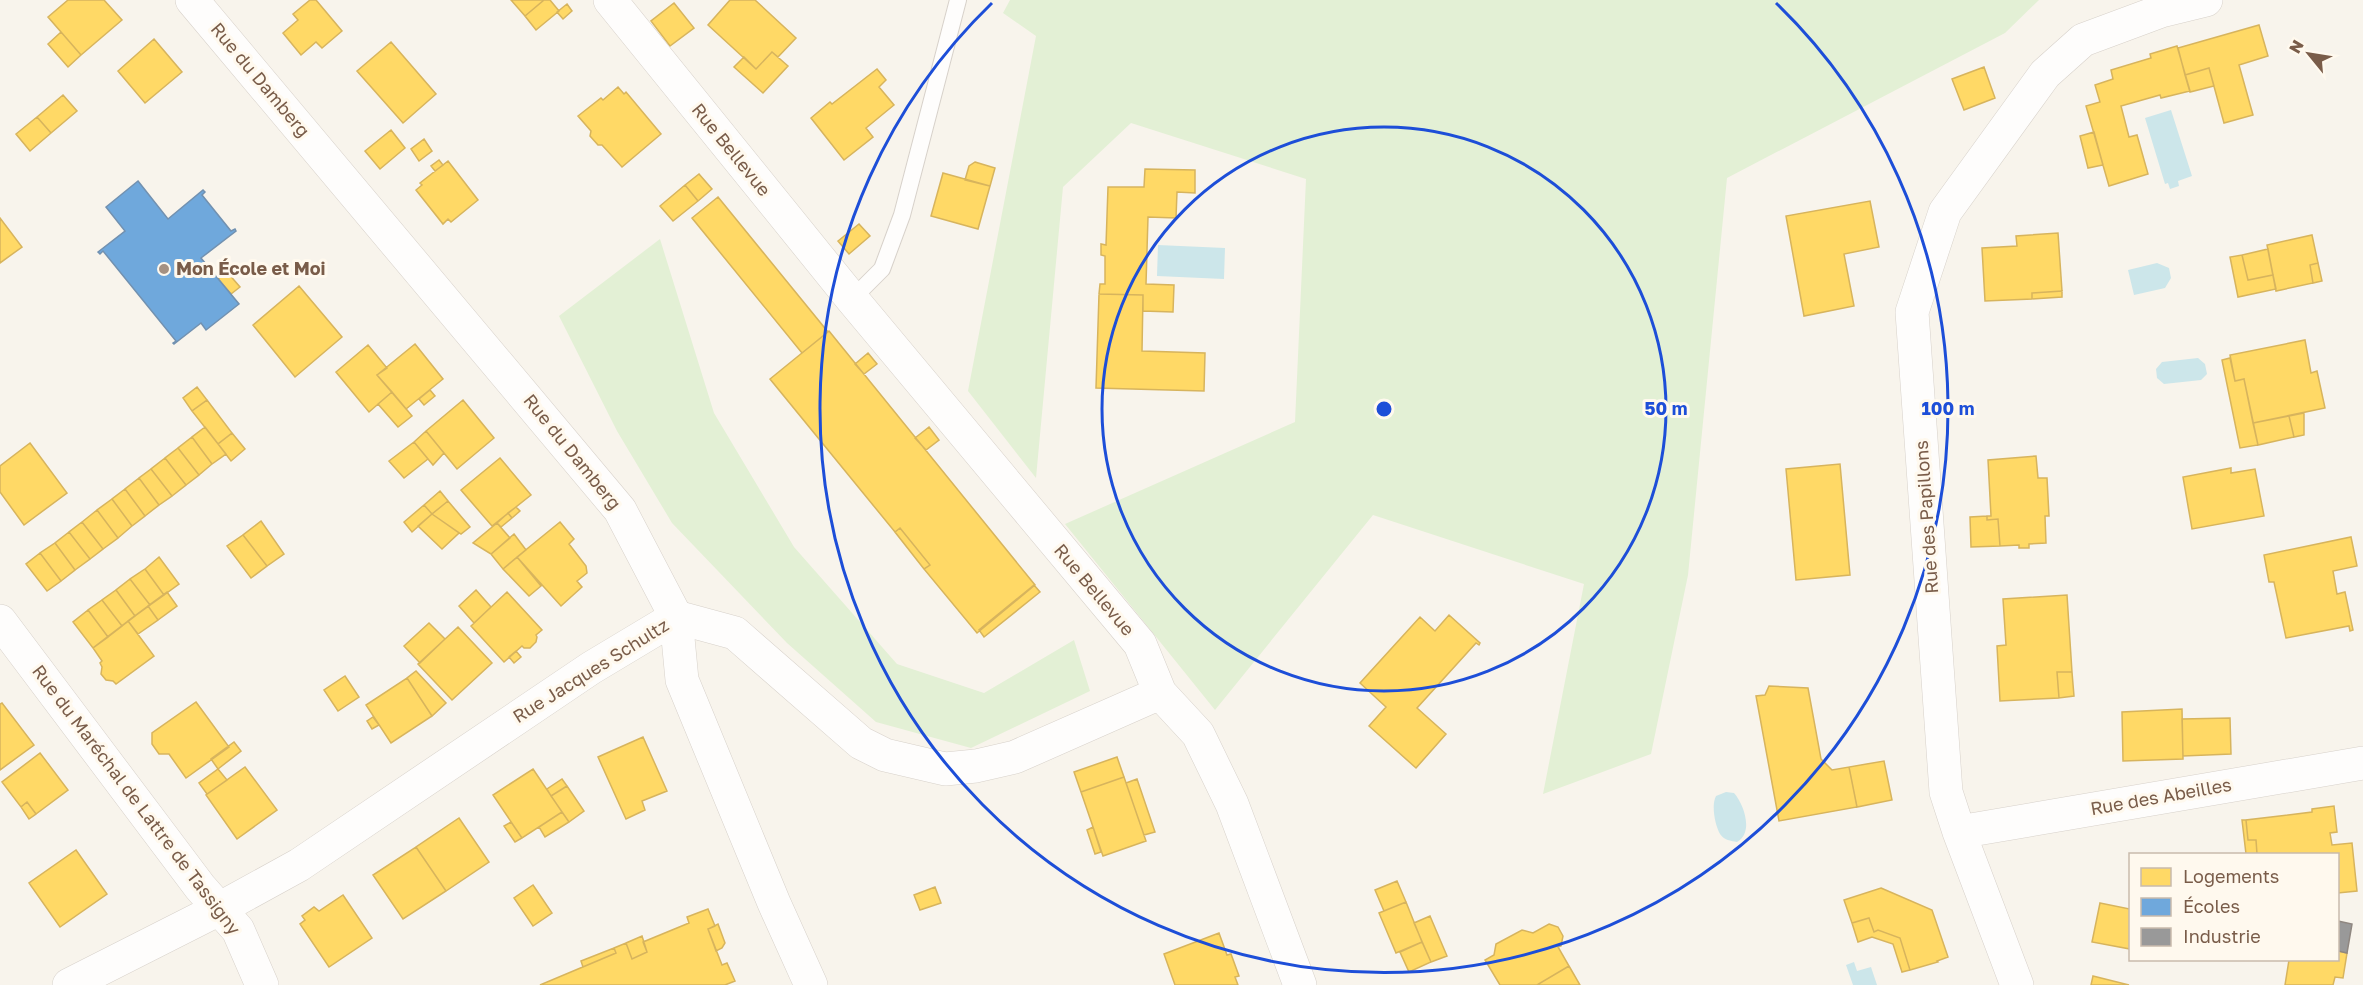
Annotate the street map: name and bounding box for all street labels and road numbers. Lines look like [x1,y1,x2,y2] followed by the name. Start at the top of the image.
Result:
[207,18,315,141] street label: Rue du Damberg
[688,99,776,200] street label: Rue Bellevue
[519,389,626,514] street label: Rue du Damberg
[1910,440,1942,594] street label: Rue des Papillons
[1050,539,1140,640] street label: Rue Bellevue
[509,613,672,727] street label: Rue Jacques Schultz
[28,660,246,939] street label: Rue du Maréchal de Lattre de Tassigny
[2089,773,2233,819] street label: Rue des Abeilles

